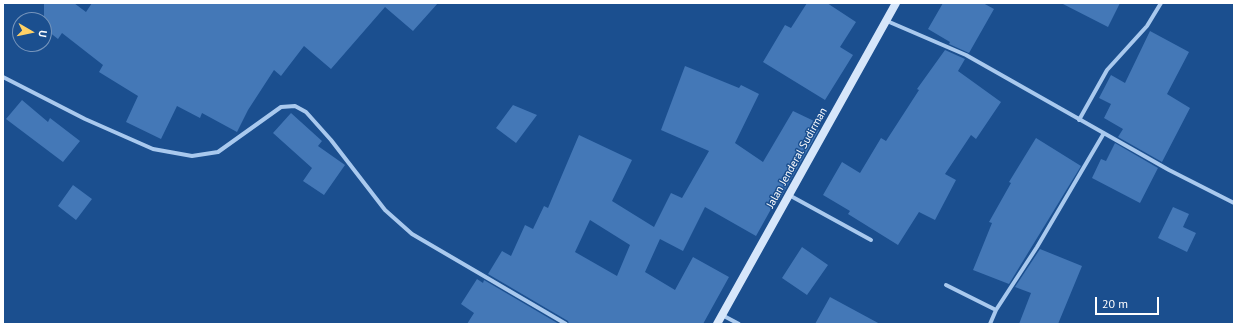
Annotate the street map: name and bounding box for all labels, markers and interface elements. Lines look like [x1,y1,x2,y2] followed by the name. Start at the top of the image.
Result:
[12,12,52,52] north arrow
[35,29,50,38] text: U
[764,106,830,210] street label: Jalan Jenderal Sudirman
[1097,289,1161,315] scale bar
[1102,296,1128,311] text: 20 m

